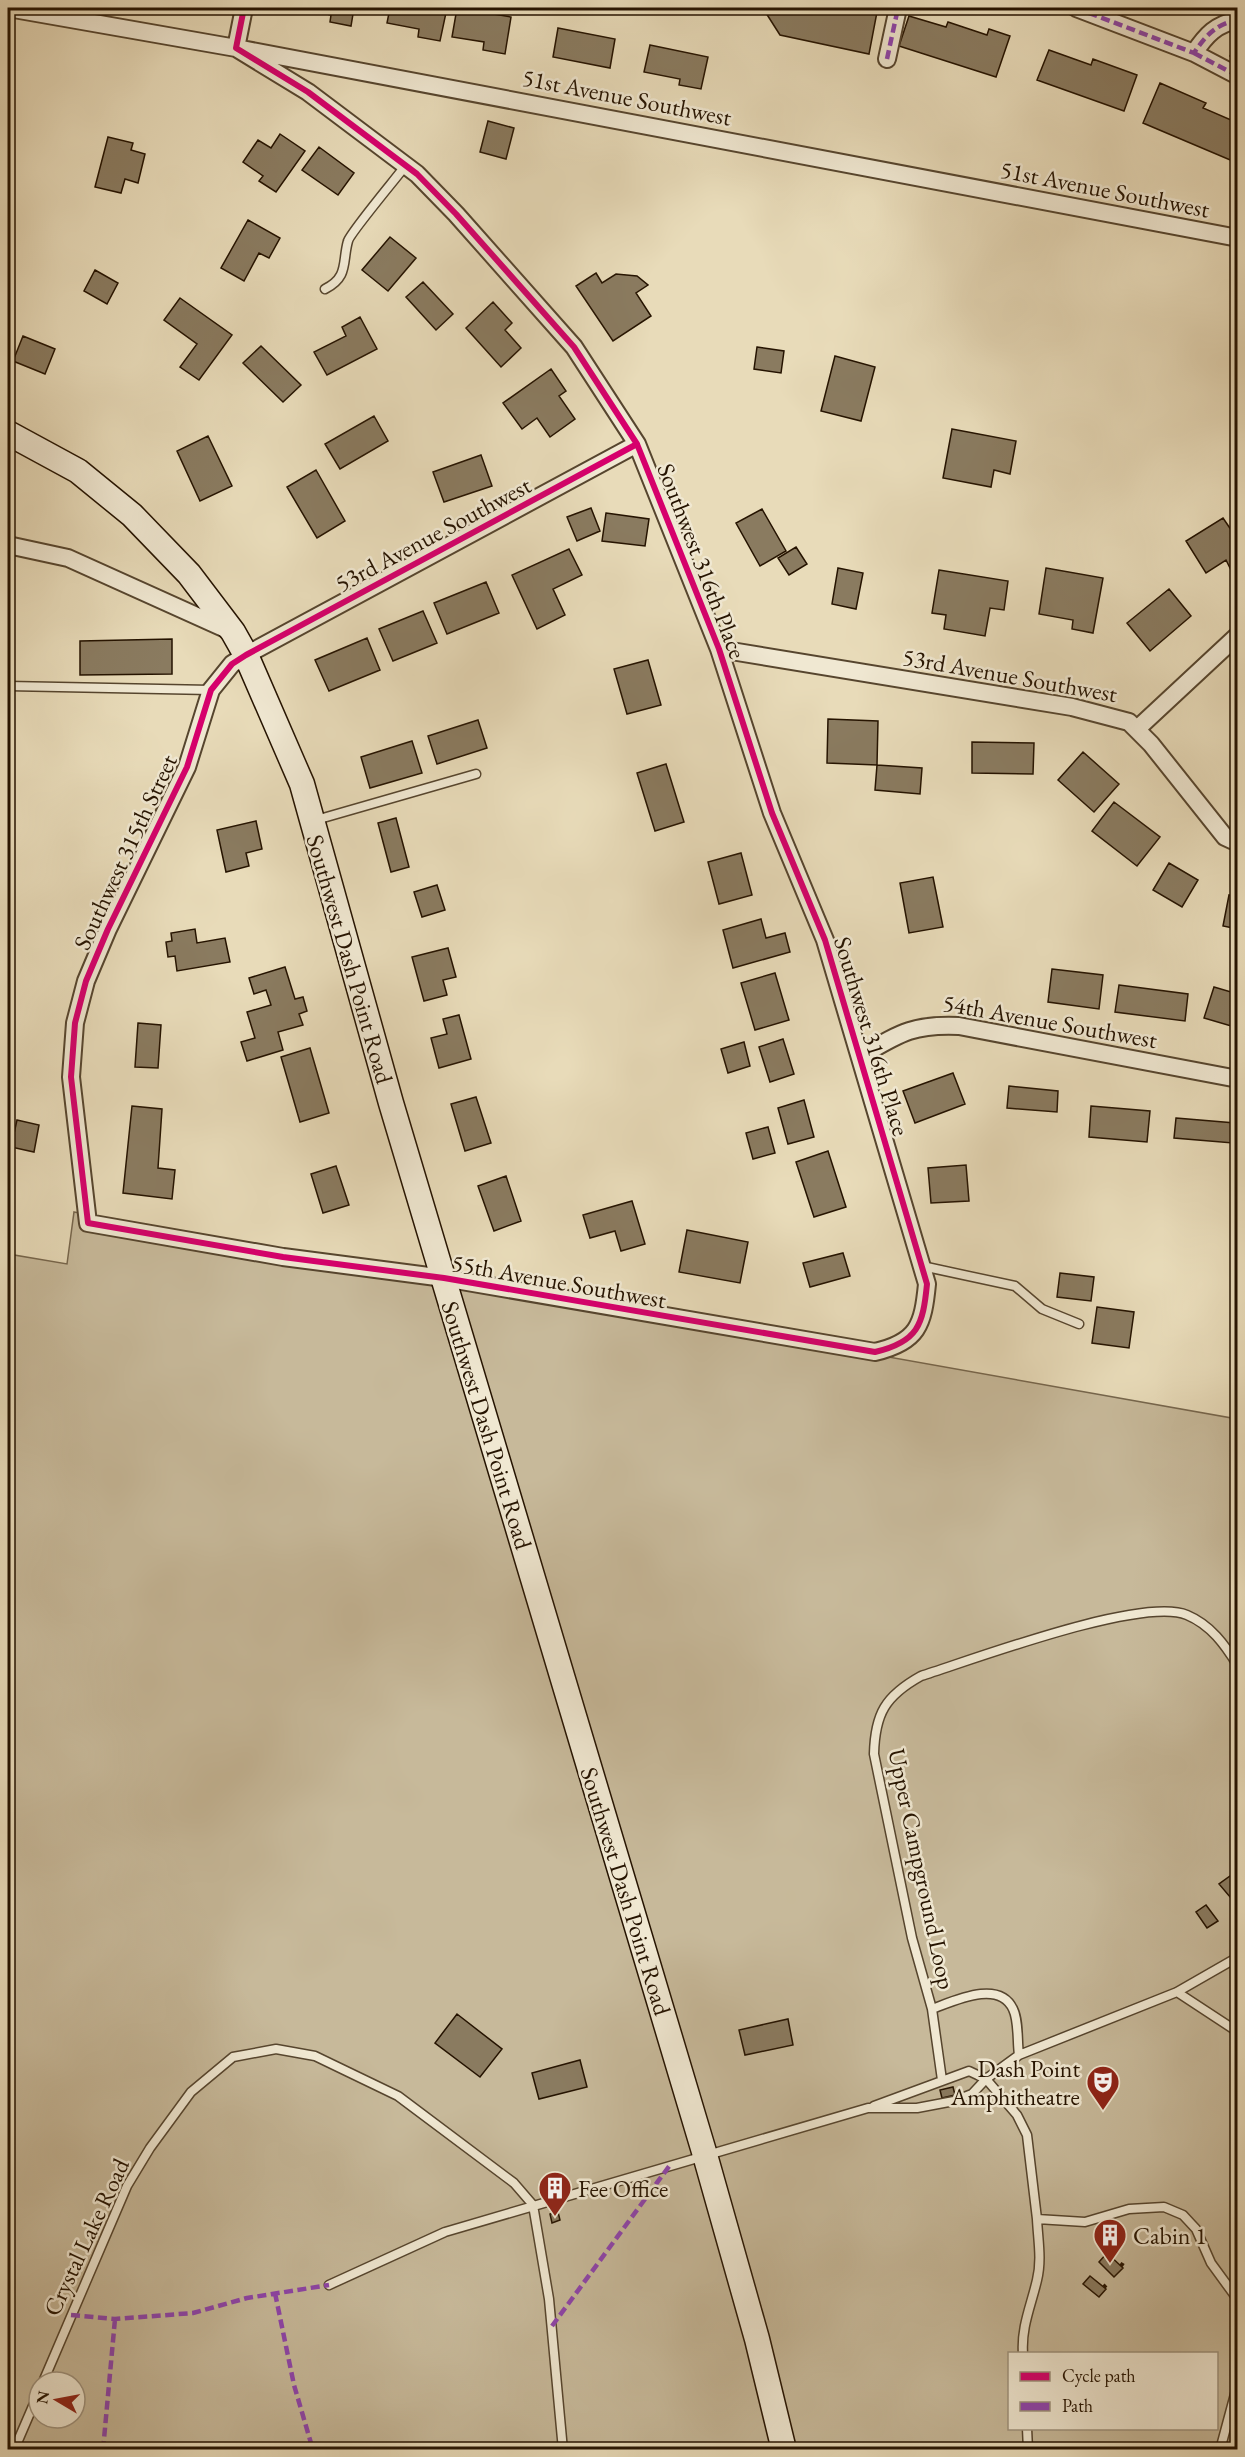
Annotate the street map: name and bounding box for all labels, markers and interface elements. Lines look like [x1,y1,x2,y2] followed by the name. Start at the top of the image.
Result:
[520,62,735,133] street label: 51st Avenue Southwest
[998,154,1213,225] street label: 51st Avenue Southwest
[650,459,754,663] street label: Southwest 316th Place
[330,469,537,599] street label: 53rd Avenue Southwest
[900,641,1120,709] street label: 53rd Avenue Southwest
[66,749,184,955] street label: Southwest 315th Street
[300,831,401,1088] street label: Southwest Dash Point Road
[827,933,917,1139] street label: Southwest 316th Place
[941,987,1160,1055] street label: 54th Avenue Southwest
[450,1247,669,1315] street label: 55th Avenue Southwest
[434,1297,540,1554] street label: Southwest Dash Point Road
[881,1746,963,1992] street label: Upper Campground Loop
[573,1763,679,2020] street label: Southwest Dash Point Road
[950,2053,1080,2112] place label: Dash Point Amphitheatre
[1085,2064,1121,2111] theatre icon: Dash Point Amphitheatre
[36,2153,136,2321] street label: Crystal Lake Road
[537,2170,573,2217] building icon: Fee Office
[578,2173,668,2204] place label: Fee Office
[1092,2217,1128,2264] building icon: Cabin 1
[1133,2220,1207,2251] place label: Cabin 1
[1008,2352,1218,2430] legend
[1062,2364,1136,2387] text: Cycle path
[27,2370,87,2430] north arrow
[31,2389,54,2406] text: N
[1062,2394,1093,2417] text: Path

